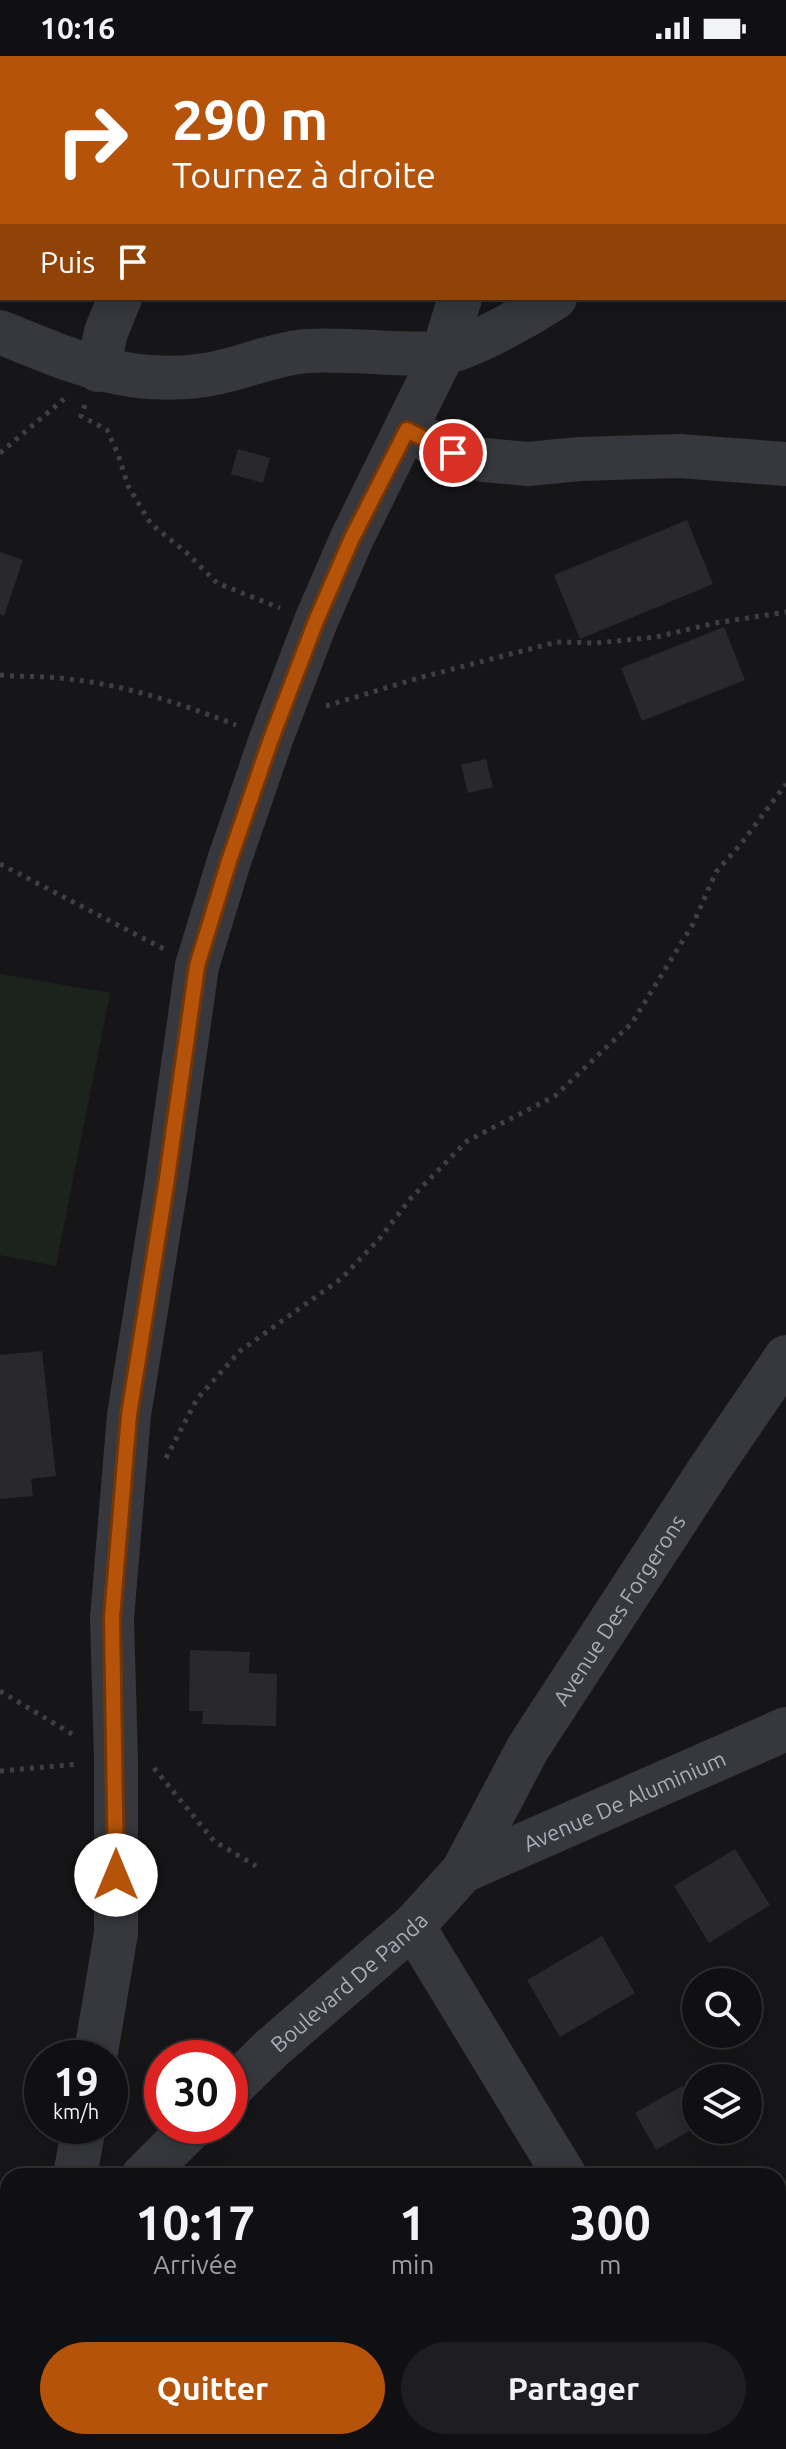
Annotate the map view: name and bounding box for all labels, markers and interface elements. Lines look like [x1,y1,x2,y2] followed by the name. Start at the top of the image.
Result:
[40,11,115,45] text: 10:16
[40,88,144,192] icon: right
[172,88,328,151] text: 290 m
[172,154,436,195] text: Tournez à droite
[111,240,155,284] icon: arrive
[40,245,95,279] text: Puis
[419,419,487,487] pin
[431,431,475,475] icon: arrive
[547,1509,689,1709] street label: Avenue Des Forgerons
[519,1745,729,1856] street label: Avenue De Aluminium
[74,1833,158,1917] position arrow
[265,1907,432,2056] street label: Boulevard De Panda
[682,1968,762,2144] map controls
[682,1968,762,2048] button: search
[144,2040,248,2144] speed limit sign: 30
[53,2059,99,2104] text: 19
[682,2064,762,2144] button: layers
[53,2100,99,2123] text: km/h
[135,2195,255,2249] text: 10:17
[399,2195,426,2249] text: 1
[570,2195,651,2249] text: 300
[153,2250,237,2279] text: Arrivée
[391,2250,434,2279] text: min
[599,2250,621,2279] text: m
[40,2342,385,2434] button: Quitter
[401,2342,746,2434] button: Partager

